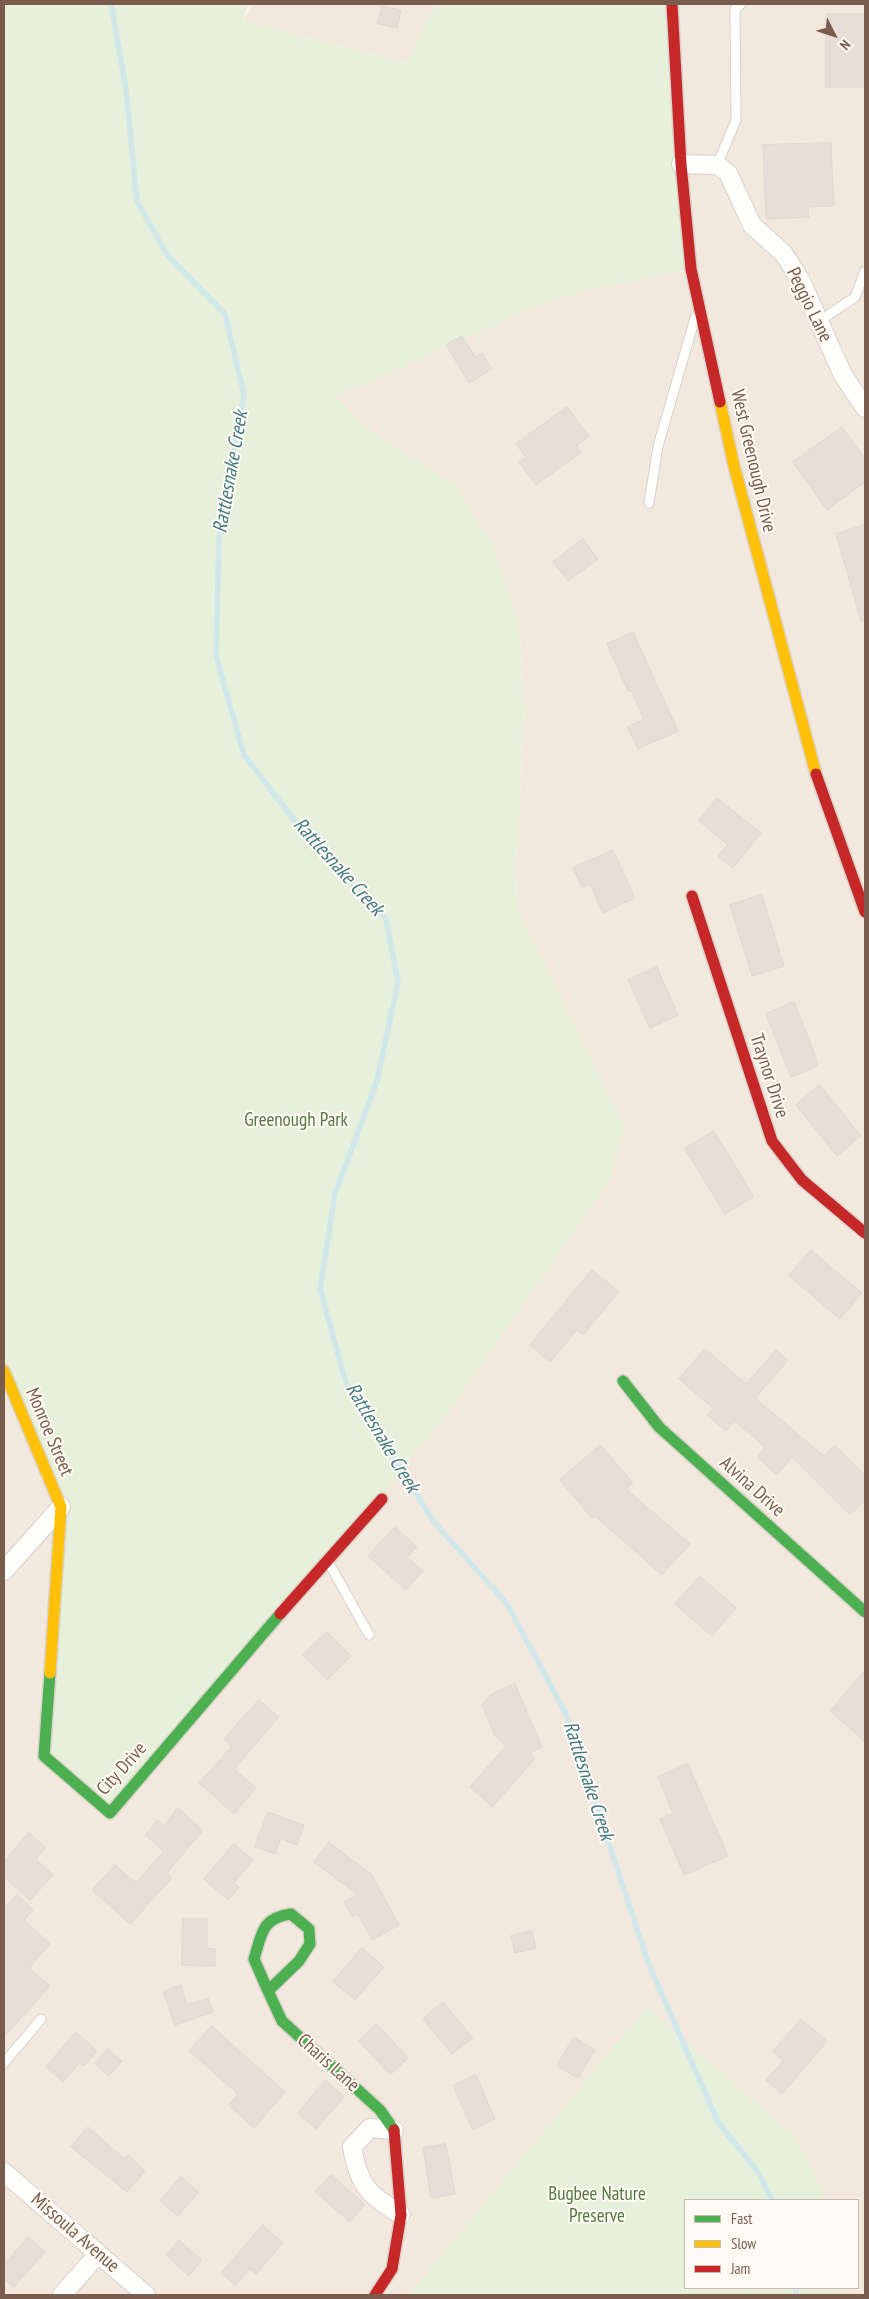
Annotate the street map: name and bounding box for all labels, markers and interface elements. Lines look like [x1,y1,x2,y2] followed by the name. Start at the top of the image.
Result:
[809,10,859,60] north arrow
[836,36,855,54] text: N
[781,264,837,346] street label: Peggio Lane
[726,387,780,535] street label: West Greenough Drive
[208,409,254,535] water label: Rattlesnake Creek
[288,813,388,921] water label: Rattlesnake Creek
[745,1031,793,1121] street label: Traynor Drive
[244,1110,348,1132] park label: Greenough Park
[340,1379,424,1497] water label: Rattlesnake Creek
[20,1385,78,1479] street label: Monroe Street
[715,1452,789,1522] street label: Alvina Drive
[557,1719,619,1843] water label: Rattlesnake Creek
[92,1738,152,1800] street label: City Drive
[292,2029,364,2097] street label: Charis Lane
[548,2184,646,2228] park label: Bugbee Nature Preserve
[26,2188,124,2278] street label: Missoula Avenue
[684,2199,859,2289] legend
[731,2209,752,2228] text: Fast
[731,2234,756,2253] text: Slow
[731,2259,750,2278] text: Jam

